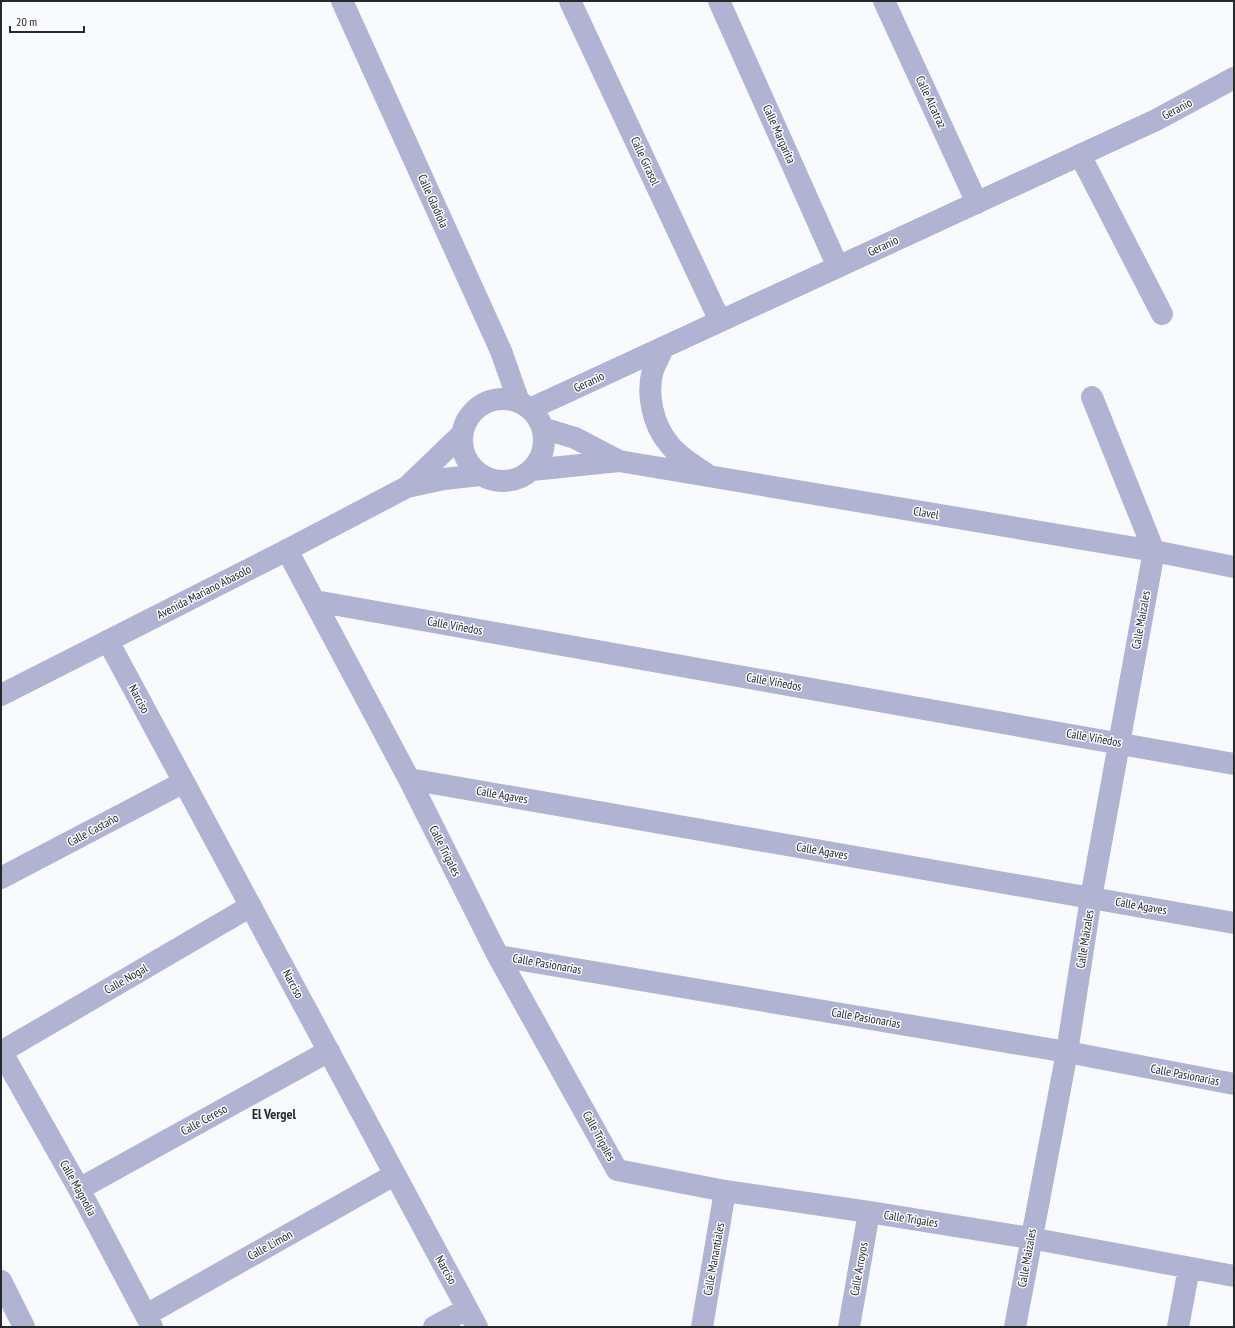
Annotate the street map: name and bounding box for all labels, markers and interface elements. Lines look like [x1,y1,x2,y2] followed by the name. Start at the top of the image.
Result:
[10,8,84,34] scale bar
[16,14,37,29] text: 20 m
[913,73,950,130] street label: Calle Alcatraz
[1159,94,1194,123] street label: Geranio
[760,102,799,166] street label: Calle Margarita
[628,134,663,188] street label: Calle Girasol
[415,172,452,230] street label: Calle Gladiola
[865,232,900,259] street label: Geranio
[571,368,606,395] street label: Geranio
[912,503,940,522] street label: Clavel
[154,561,254,622] street label: Avenida Mariano Abasolo
[1128,589,1153,650] street label: Calle Maizales
[426,613,484,638] street label: Calle Viñedos
[745,669,803,694] street label: Calle Viñedos
[126,682,153,716] street label: Narciso
[1065,725,1123,750] street label: Calle Viñedos
[475,783,529,806] street label: Calle Agaves
[65,810,121,849] street label: Calle Castaño
[426,823,465,879] street label: Calle Trigales
[795,839,849,862] street label: Calle Agaves
[1114,894,1168,917] street label: Calle Agaves
[1072,909,1097,969] street label: Calle Maizales
[511,950,583,977] street label: Calle Pasionarias
[101,960,150,997] street label: Calle Nogal
[280,967,307,1001] street label: Narciso
[830,1004,902,1031] street label: Calle Pasionarias
[1149,1060,1221,1089] street label: Calle Pasionarias
[178,1101,230,1138] street label: Calle Cereso
[252,1105,296,1123] district label: El Vergel
[580,1108,619,1163] street label: Calle Trigales
[57,1157,100,1218] street label: Calle Magnolia
[883,1207,939,1230] street label: Calle Trigales
[700,1221,727,1296] street label: Calle Manantiales
[245,1226,295,1263] street label: Calle Limón
[1014,1227,1039,1288] street label: Calle Maizales
[846,1241,871,1297] street label: Calle Arroyos
[432,1253,460,1287] street label: Narciso

